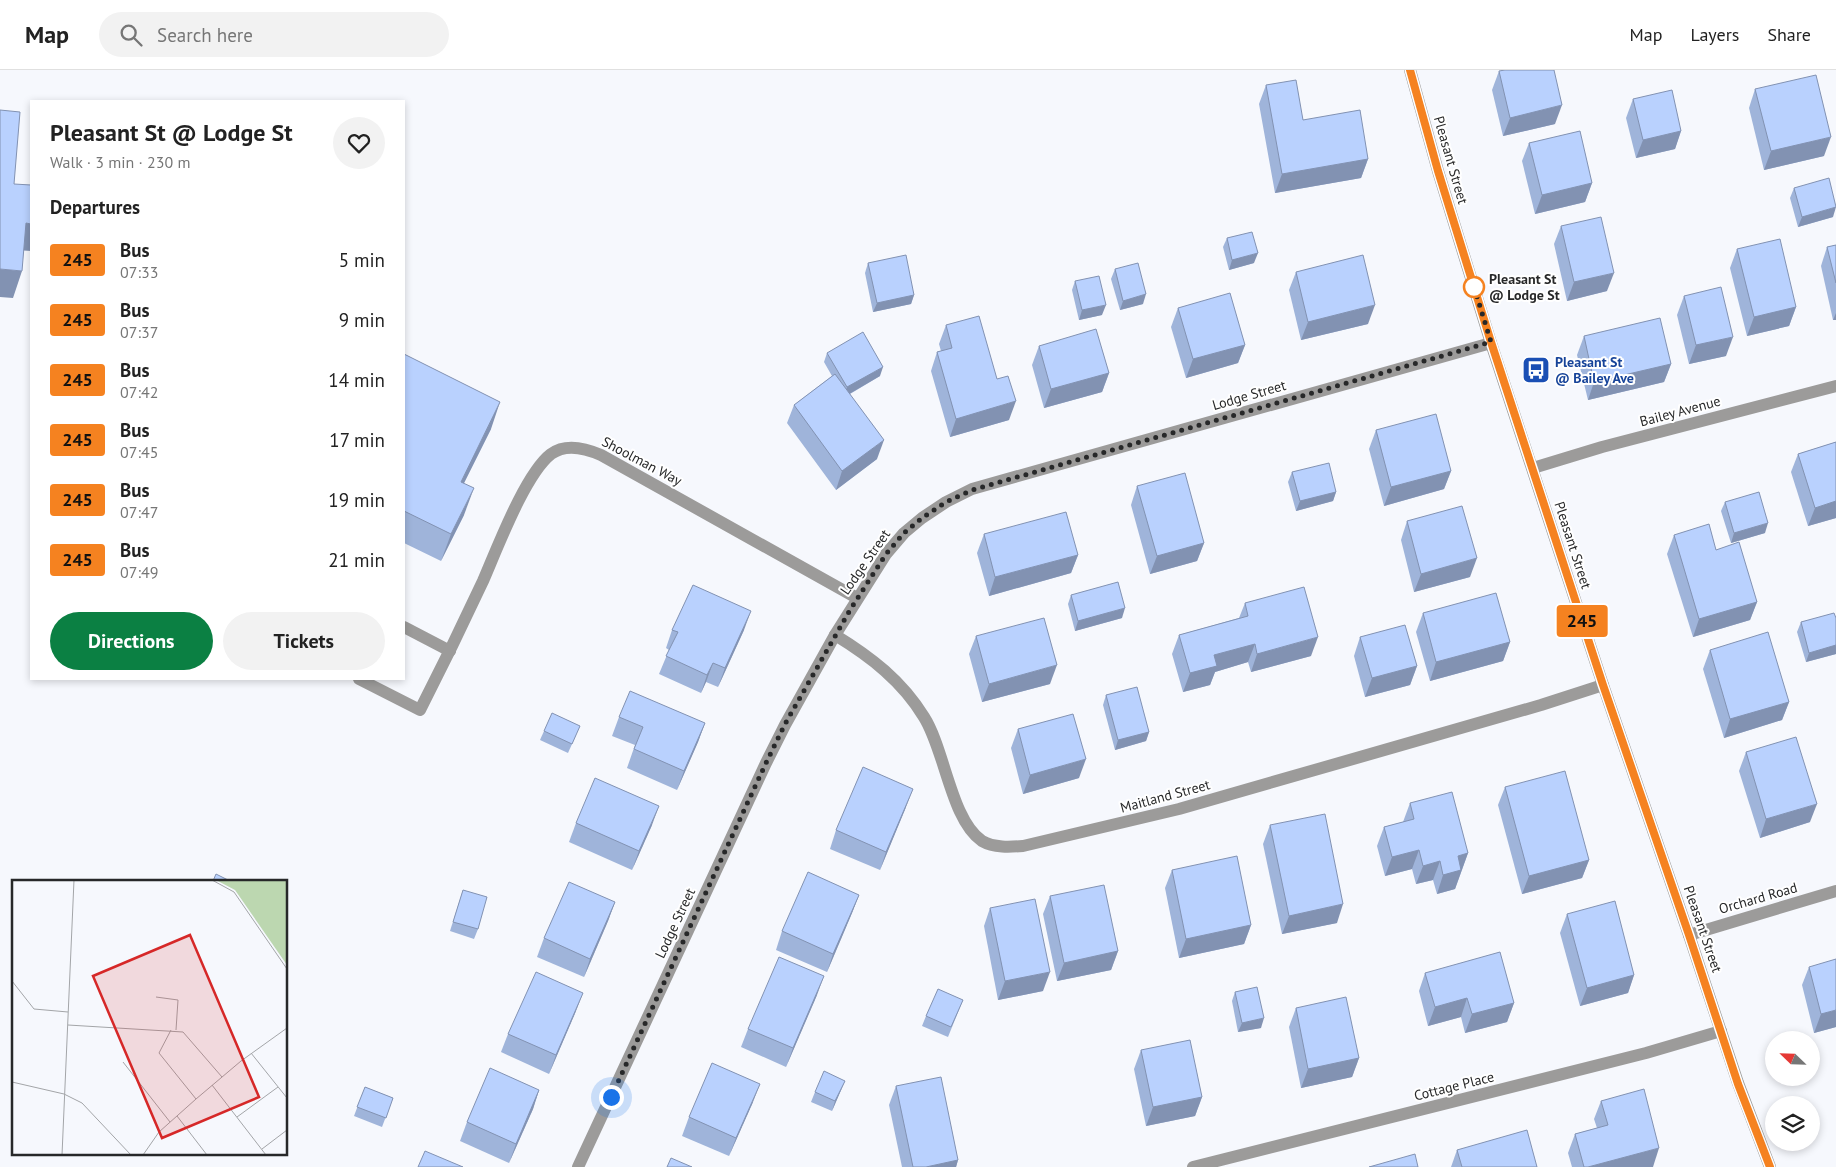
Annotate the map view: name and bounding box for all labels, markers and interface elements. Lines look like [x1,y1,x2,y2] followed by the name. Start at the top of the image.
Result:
[99,12,449,57] search box
[25,19,69,50] text: Map
[117,21,145,49] icon: search
[157,23,253,47] text: Search here
[1630,23,1662,46] text: Map
[1690,23,1739,46] text: Layers
[1767,23,1811,46] text: Share
[1430,114,1472,206] street label: Pleasant Street
[50,117,293,148] text: Pleasant St @ Lodge St
[333,117,385,169] button: heart
[50,152,190,172] text: Walk · 3 min · 230 m
[50,195,140,219] text: Departures
[120,238,149,262] text: Bus
[62,248,93,271] text: 245
[339,248,385,272] text: 5 min
[120,262,158,282] text: 07:33
[1489,270,1560,304] place label: Pleasant St @ Lodge St
[1463,276,1485,298] marker: Pleasant St @ Lodge St
[120,298,149,322] text: Bus
[62,308,93,331] text: 245
[339,308,385,332] text: 9 min
[120,322,158,342] text: 07:37
[1555,353,1634,387] place label: Pleasant St @ Bailey Ave
[1521,355,1551,385] bus stop icon: Pleasant St @ Bailey Ave
[120,358,149,382] text: Bus
[62,368,93,391] text: 245
[328,368,385,392] text: 14 min
[1210,376,1288,414] street label: Lodge Street
[120,382,158,402] text: 07:42
[1638,392,1722,430] street label: Bailey Avenue
[120,418,149,442] text: Bus
[62,428,93,451] text: 245
[329,428,385,452] text: 17 min
[599,432,686,490] street label: Shoolman Way
[120,442,158,462] text: 07:45
[120,478,149,502] text: Bus
[62,488,93,511] text: 245
[328,488,385,512] text: 19 min
[1550,499,1596,591] street label: Pleasant Street
[120,502,158,522] text: 07:47
[836,526,894,598] street label: Lodge Street
[120,538,149,562] text: Bus
[62,548,93,571] text: 245
[328,548,385,572] text: 21 min
[120,562,158,582] text: 07:49
[1553,605,1611,637] line badge: 245
[1567,609,1597,632] text: 245
[50,612,213,670] button: Directions
[223,612,385,670] button: Tickets
[1118,775,1212,817] street label: Maitland Street
[1717,878,1799,918] street label: Orchard Road
[12,880,288,1154] inset map
[1680,883,1726,975] street label: Pleasant Street
[651,885,699,961] street label: Lodge Street
[1765,1031,1820,1086] north arrow
[1765,1031,1820,1151] map controls
[1412,1067,1496,1105] street label: Cottage Place
[599,1085,624,1110] your location
[1765,1096,1820,1151] button: layers

